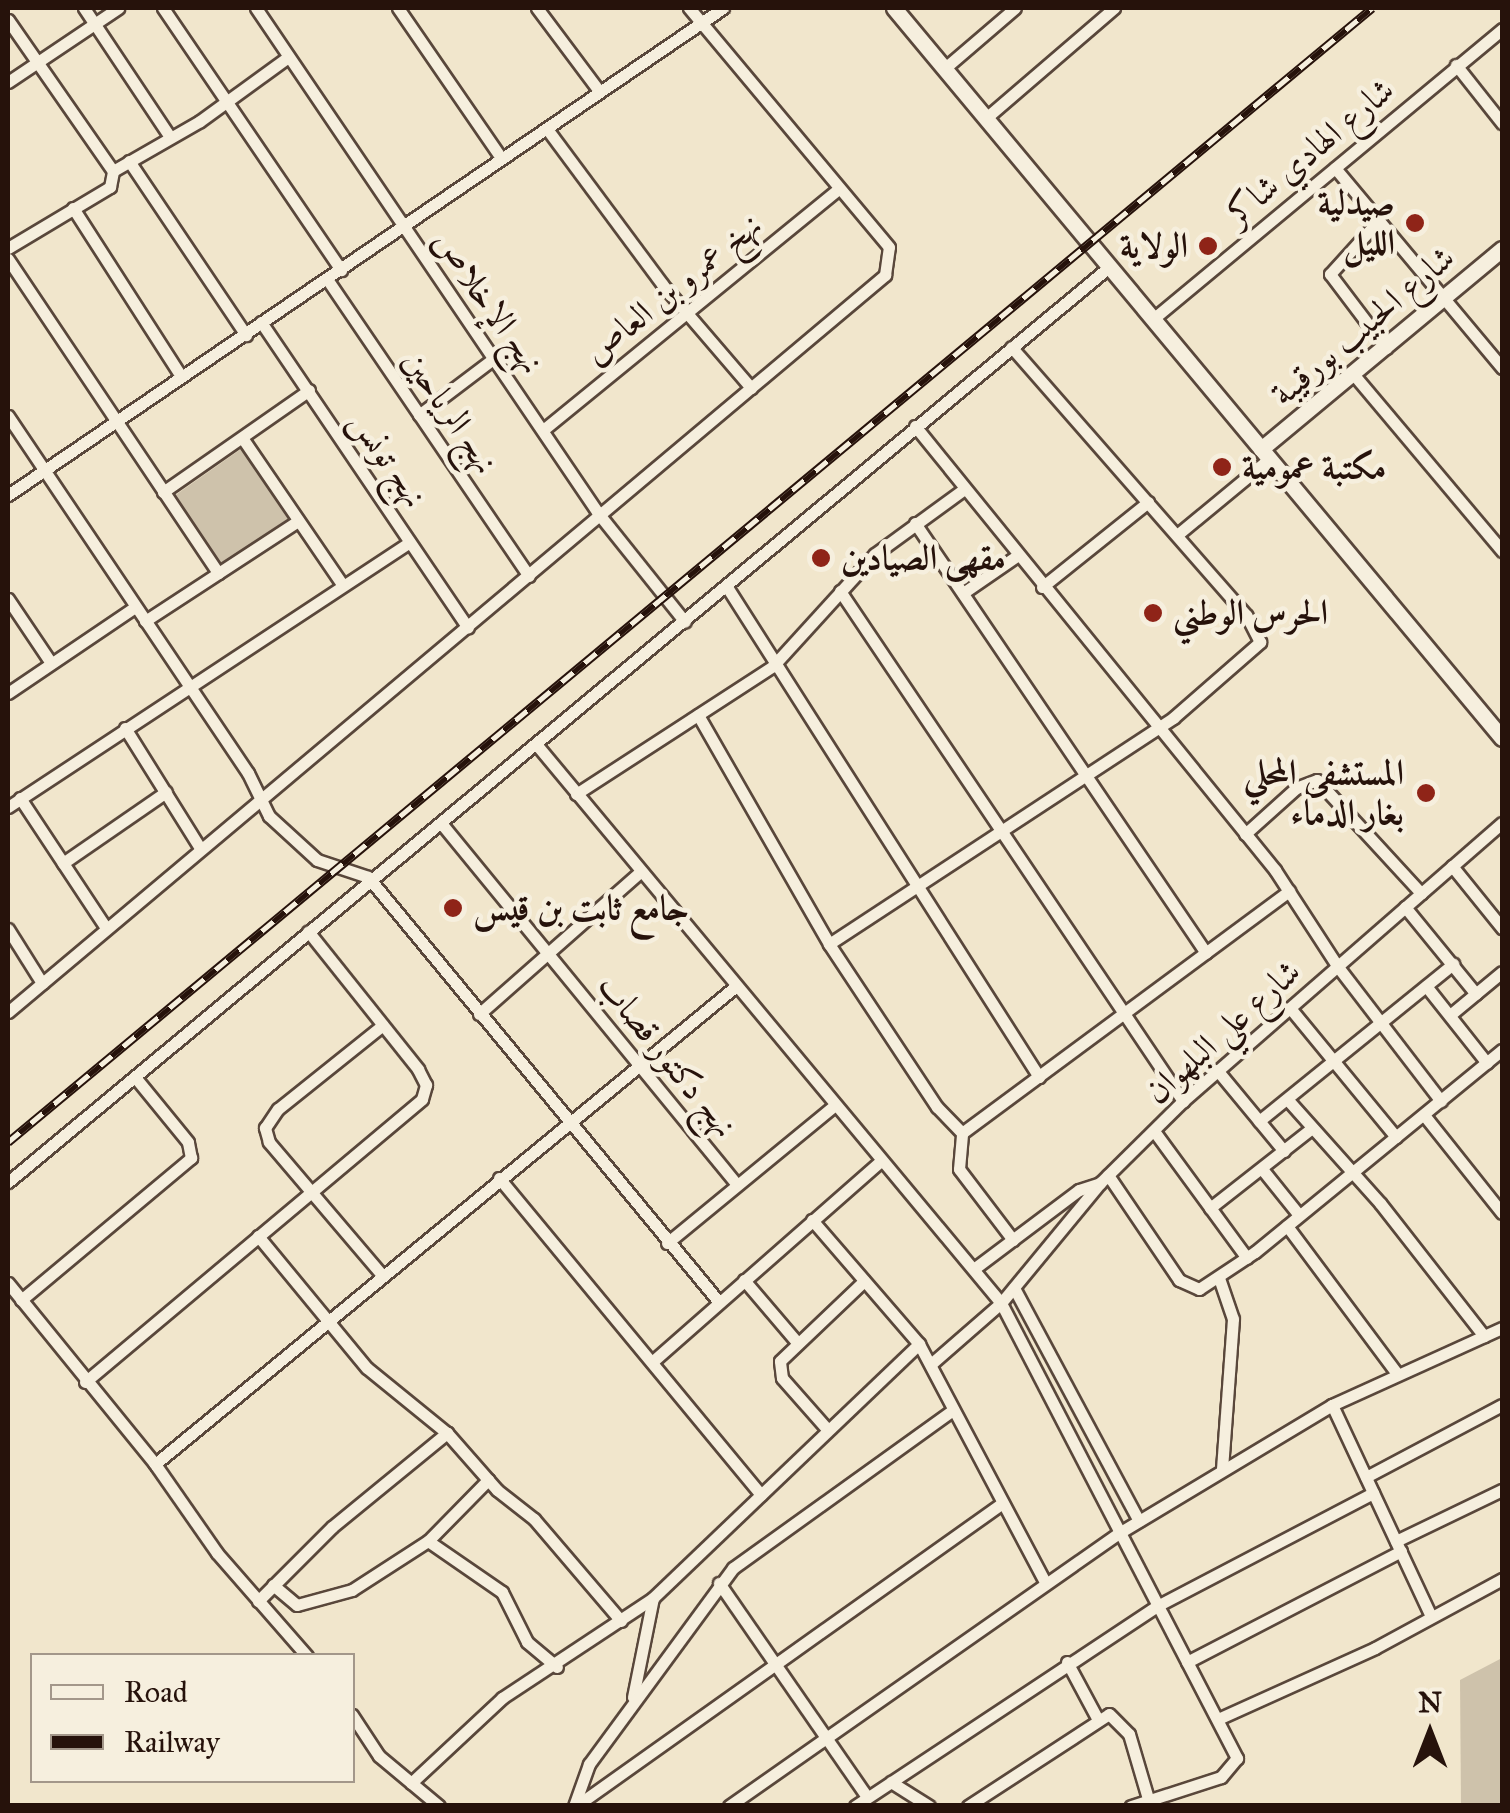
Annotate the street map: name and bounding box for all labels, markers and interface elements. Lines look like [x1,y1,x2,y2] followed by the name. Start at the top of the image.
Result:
[1217,69,1403,235] street label: شارع الهادي شاكر
[1318,182,1395,264] place label: صيدلية الليل
[575,204,771,374] street label: نهخ عمرو بن العاص
[1404,212,1426,234] marker: صيدلية الليل
[423,222,553,382] street label: نهج الإخلاص
[1120,225,1188,267] place label: الولاية
[1197,235,1219,257] marker: الولاية
[1263,237,1463,415] street label: شارع الحبيب بورقيبة
[393,342,507,482] street label: نهج الرياحين
[340,402,436,516] street label: نهج تونس
[1242,446,1386,488] place label: مكتبة عمومية
[1211,456,1233,478] marker: مكتبة عمومية
[841,537,1006,579] place label: مقهى الصيادين
[810,547,832,569] marker: مقهى الصيادين
[1173,592,1328,634] place label: الحرس الوطني
[1142,602,1164,624] marker: الحرس الوطني
[1244,752,1404,834] place label: المستشفى المحلي بغار الدماء
[1413,780,1439,806] marker: المستشفى المحلي بغار الدماء
[473,887,689,929] place label: جامع ثابت بن قیس
[442,897,464,919] marker: جامع ثابت بن قیس
[1136,951,1310,1113] street label: شارع علي البلهوان
[588,966,746,1146] street label: نهج دكتور قصاب
[30,1653,355,1783] legend
[124,1674,188,1710] text: Road
[1380,1683,1480,1783] north arrow
[1418,1685,1442,1720] text: N
[124,1724,220,1760] text: Railway

